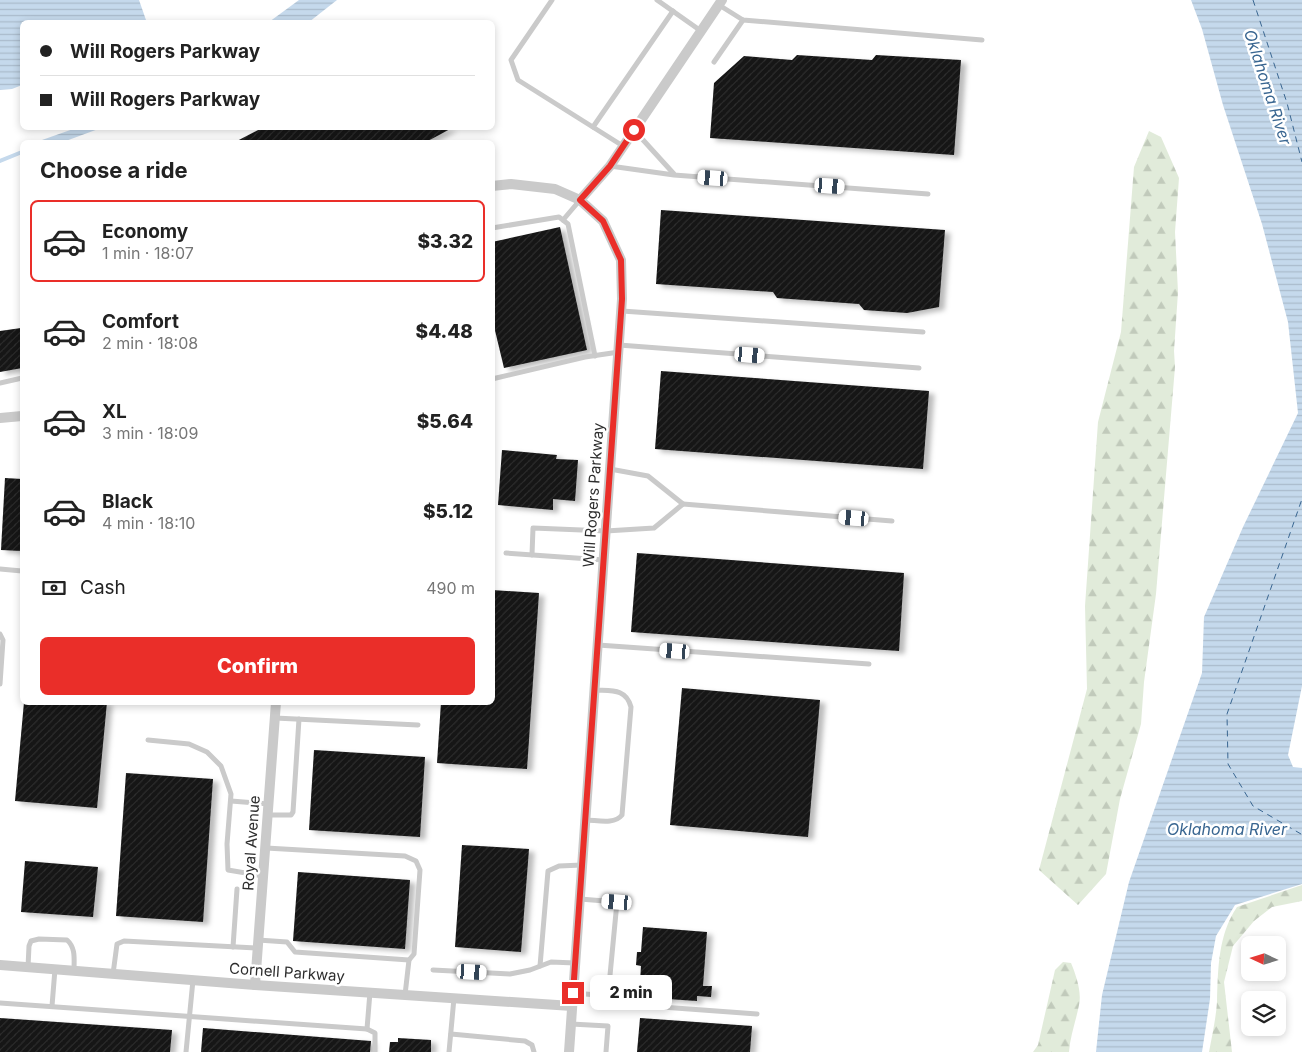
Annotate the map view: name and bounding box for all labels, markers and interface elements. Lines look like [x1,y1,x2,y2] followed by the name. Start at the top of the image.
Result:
[1240,27,1296,148] water label: Oklahoma River
[70,40,260,63] text: Will Rogers Parkway
[70,88,260,111] text: Will Rogers Parkway
[623,119,645,141] route start
[40,157,188,183] text: Choose a ride
[697,169,728,187] car
[814,177,845,195] car
[42,219,87,264] icon: car
[102,220,188,243] text: Economy
[417,230,473,253] text: $3.32
[102,243,194,263] text: 1 min · 18:07
[42,309,87,354] icon: car
[102,310,179,333] text: Comfort
[416,320,473,343] text: $4.48
[102,333,198,353] text: 2 min · 18:08
[734,346,765,364] car
[42,399,87,444] icon: car
[102,400,127,423] text: XL
[417,410,473,433] text: $5.64
[578,421,608,568] street label: Will Rogers Parkway
[102,423,198,443] text: 3 min · 18:09
[42,489,87,534] icon: car
[102,490,153,513] text: Black
[423,500,473,523] text: $5.12
[838,509,869,527] car
[102,513,195,533] text: 4 min · 18:10
[40,574,68,602] icon: cash
[80,576,126,599] text: Cash
[426,578,475,598] text: 490 m
[40,637,475,695] button: Confirm
[659,642,690,660] car
[238,795,264,891] street label: Royal Avenue
[1167,819,1288,839] water label: Oklahoma River
[601,893,632,911] car
[1241,936,1286,981] north arrow
[1241,936,1286,1036] map controls
[229,958,346,986] street label: Cornell Parkway
[456,964,487,980] car
[590,976,673,1010] callout: 2 min
[562,982,584,1004] route end
[609,982,653,1002] text: 2 min
[1241,991,1286,1036] button: layers

